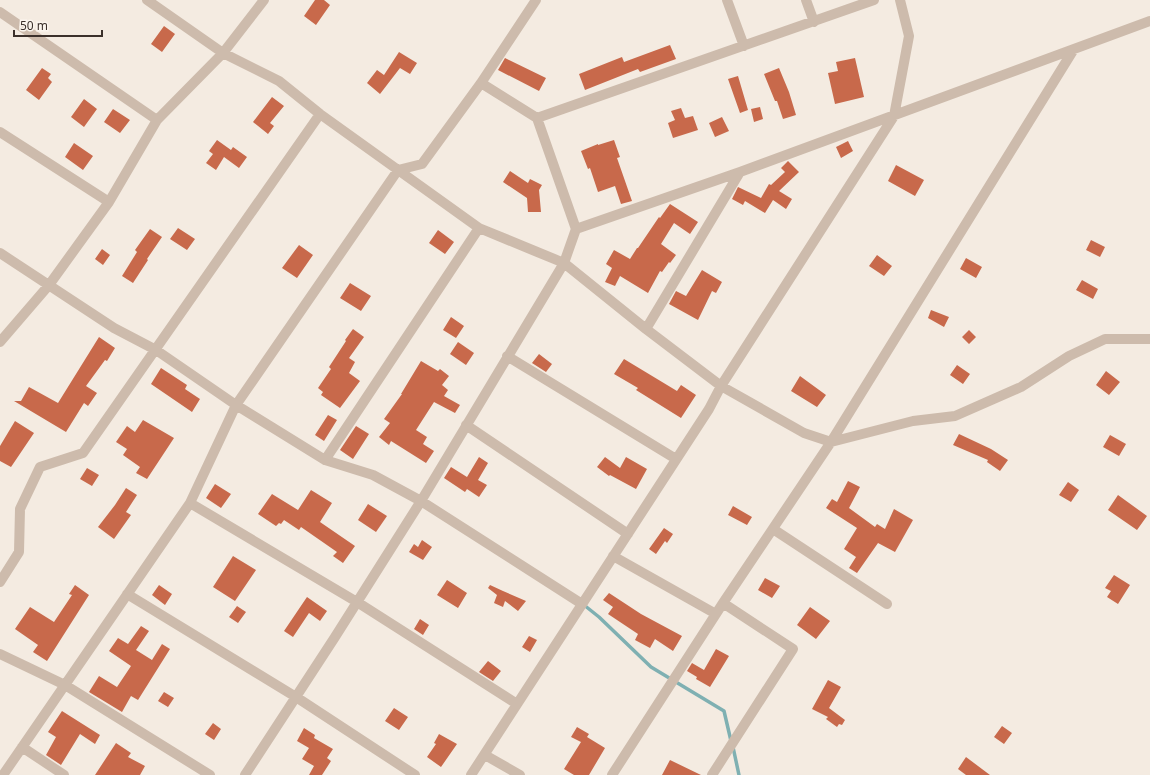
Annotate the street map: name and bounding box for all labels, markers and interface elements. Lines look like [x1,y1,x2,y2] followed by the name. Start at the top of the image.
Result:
[14,12,102,38] scale bar
[20,17,48,34] text: 50 m

